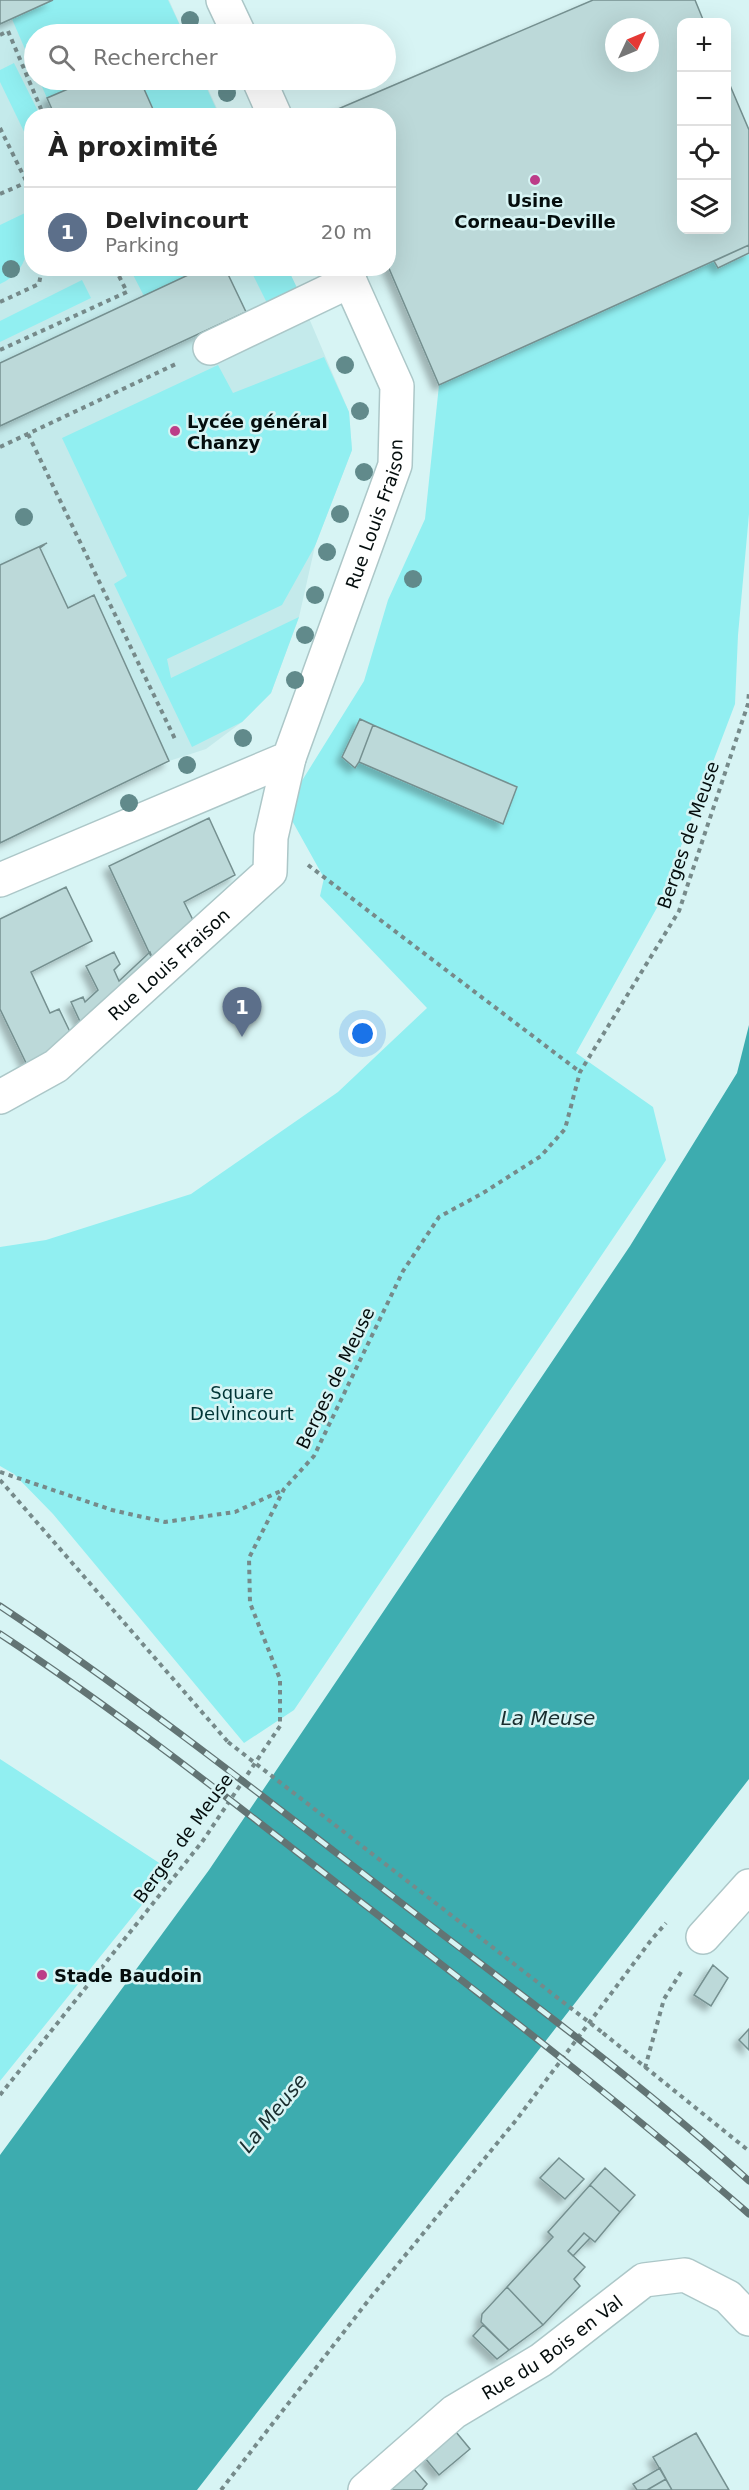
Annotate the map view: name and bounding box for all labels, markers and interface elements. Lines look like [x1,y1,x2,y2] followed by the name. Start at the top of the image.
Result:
[605,18,659,72] north arrow
[677,18,731,234] map controls
[677,18,731,72] button: +
[24,24,396,90] search box
[45,41,78,74] icon: search
[93,45,218,70] text: Rechercher
[677,72,731,126] button: −
[677,126,731,180] button: locate
[48,132,218,162] text: À proximité
[528,173,542,187] marker: Usine Corneau-Deville
[677,180,731,234] button: layers
[454,190,616,232] place label: Usine Corneau-Deville
[105,208,248,233] text: Delvincourt
[61,220,74,244] text: 1
[321,220,372,244] text: 20 m
[105,233,179,257] text: Parking
[187,411,328,453] place label: Lycée général Chanzy
[168,424,182,438] marker: Lycée général Chanzy
[341,439,406,591] street label: Rue Louis Fraison
[653,758,723,912] street label: Berges de Meuse
[104,904,234,1024] street label: Rue Louis Fraison
[222,988,262,1037] pin: 1
[348,1019,377,1048] your location
[292,1304,378,1452] street label: Berges de Meuse
[190,1382,294,1424] park label: Square Delvincourt
[501,1706,595,1730] water label: La Meuse
[129,1769,237,1907] street label: Berges de Meuse
[54,1965,202,1986] place label: Stade Baudoin
[35,1968,49,1982] marker: Stade Baudoin
[234,2069,312,2157] water label: La Meuse
[478,2290,626,2404] street label: Rue du Bois en Val

